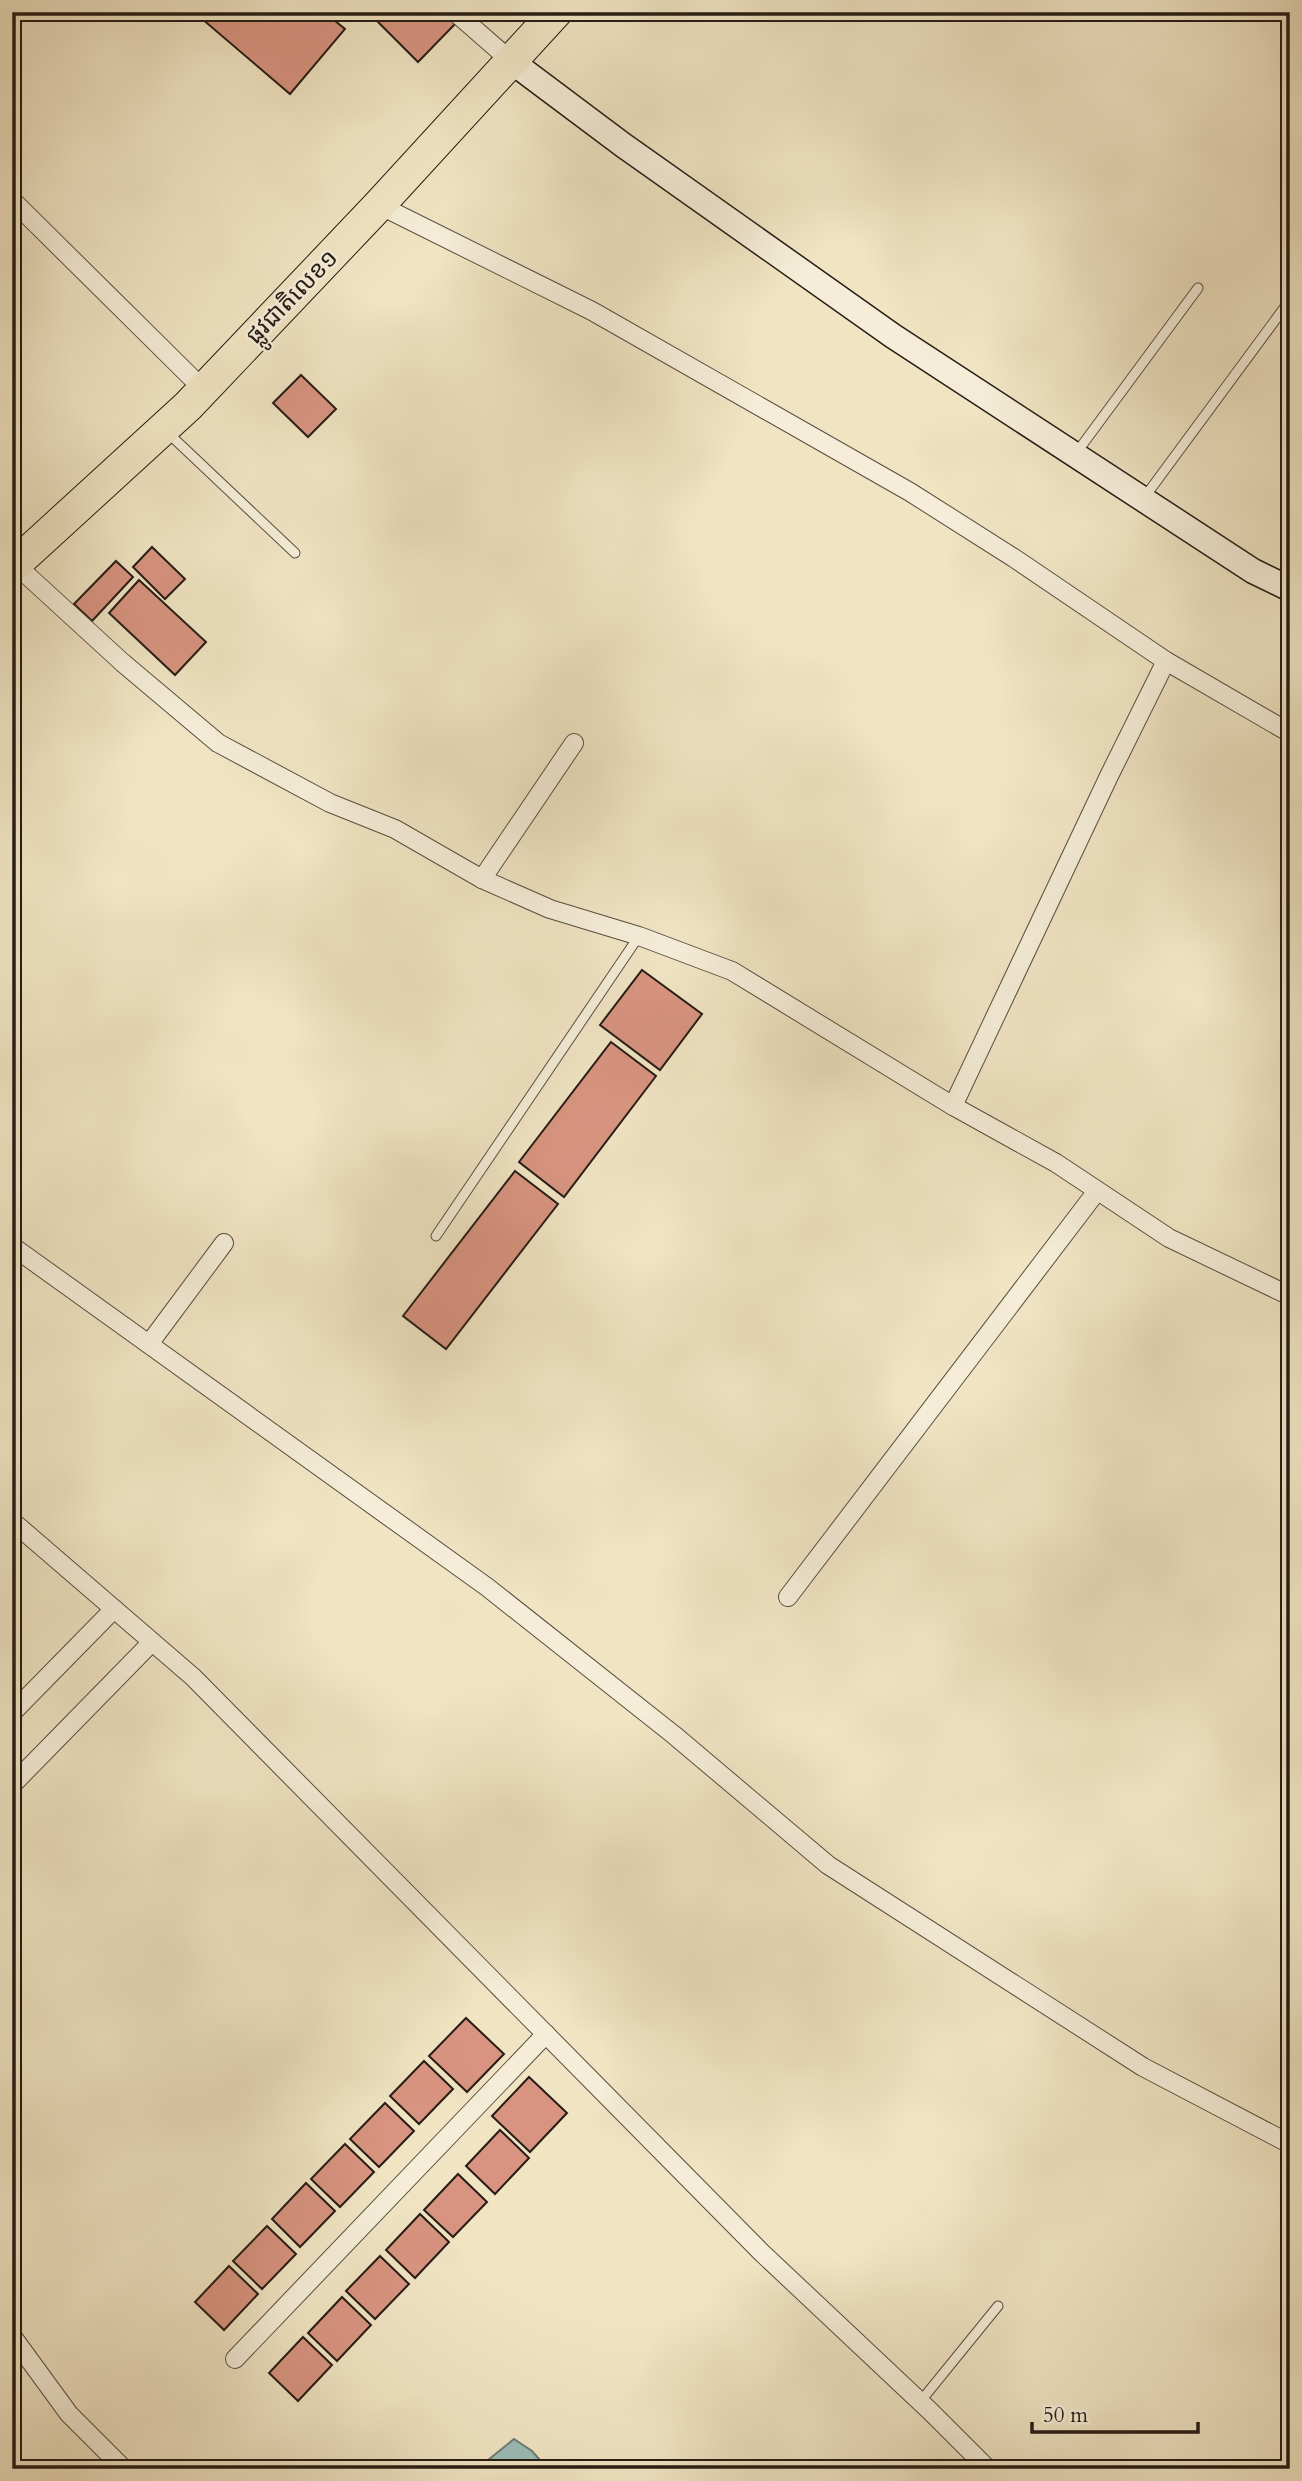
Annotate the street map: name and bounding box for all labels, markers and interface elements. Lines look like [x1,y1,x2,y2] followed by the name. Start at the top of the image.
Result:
[238,242,349,355] street label: ផ្លូវជាតិលេខ១
[1032,2390,1199,2434] scale bar
[1043,2401,1088,2430] text: 50 m

